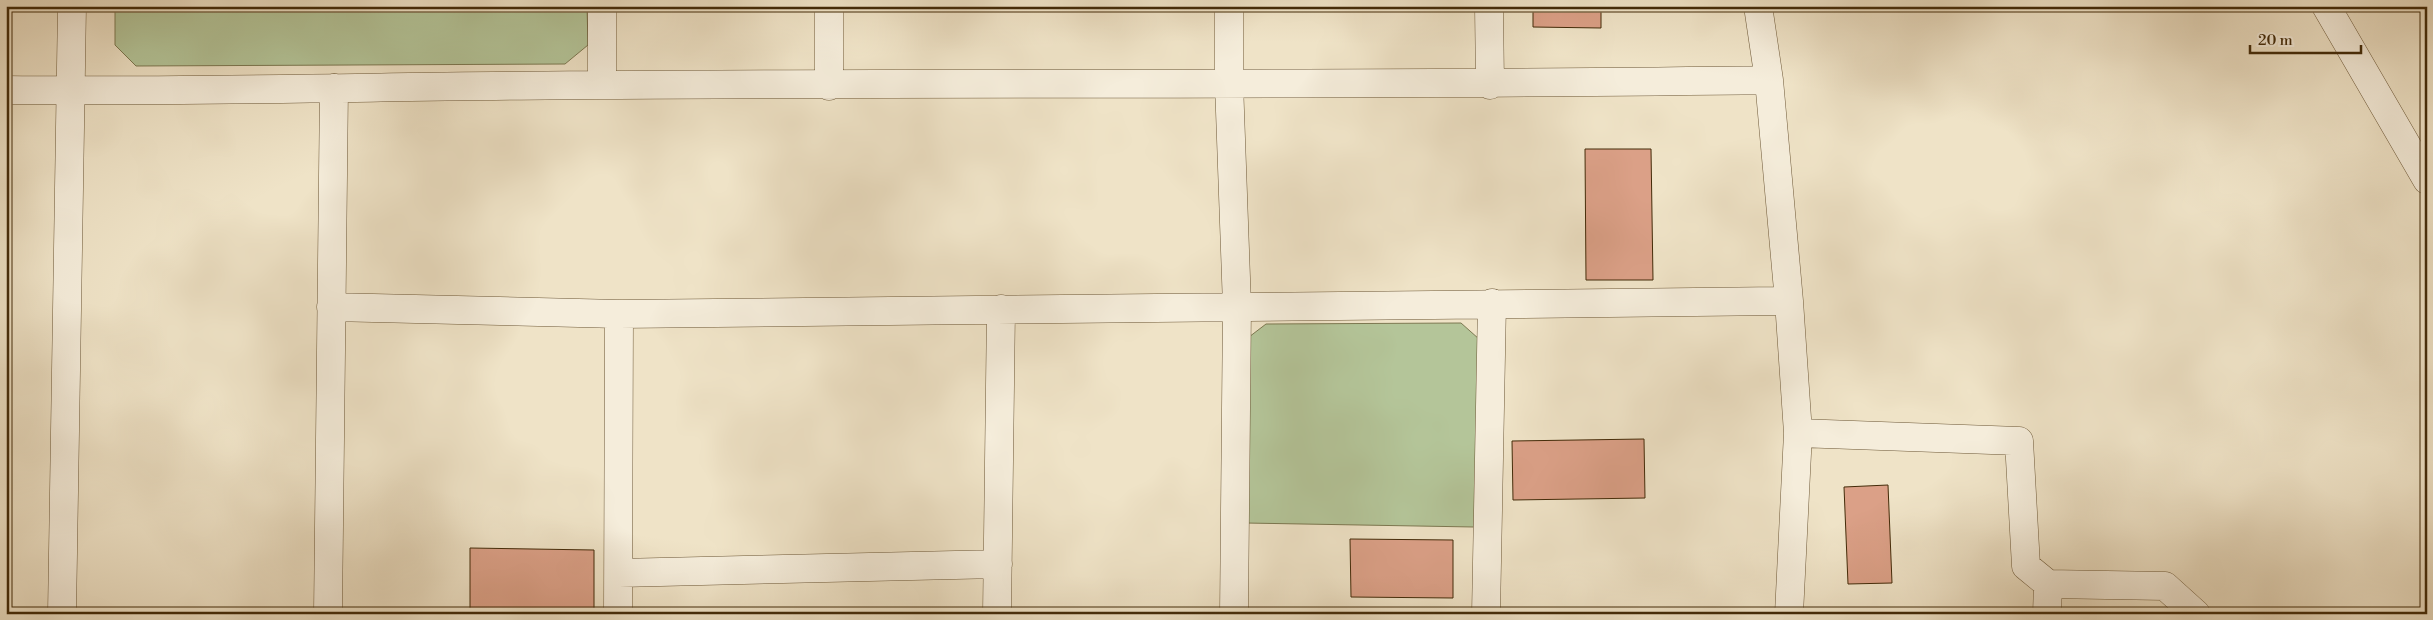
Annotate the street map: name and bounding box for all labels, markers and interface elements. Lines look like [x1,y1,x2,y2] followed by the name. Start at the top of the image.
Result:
[2250,22,2362,54] scale bar
[2258,31,2293,50] text: 20 m

